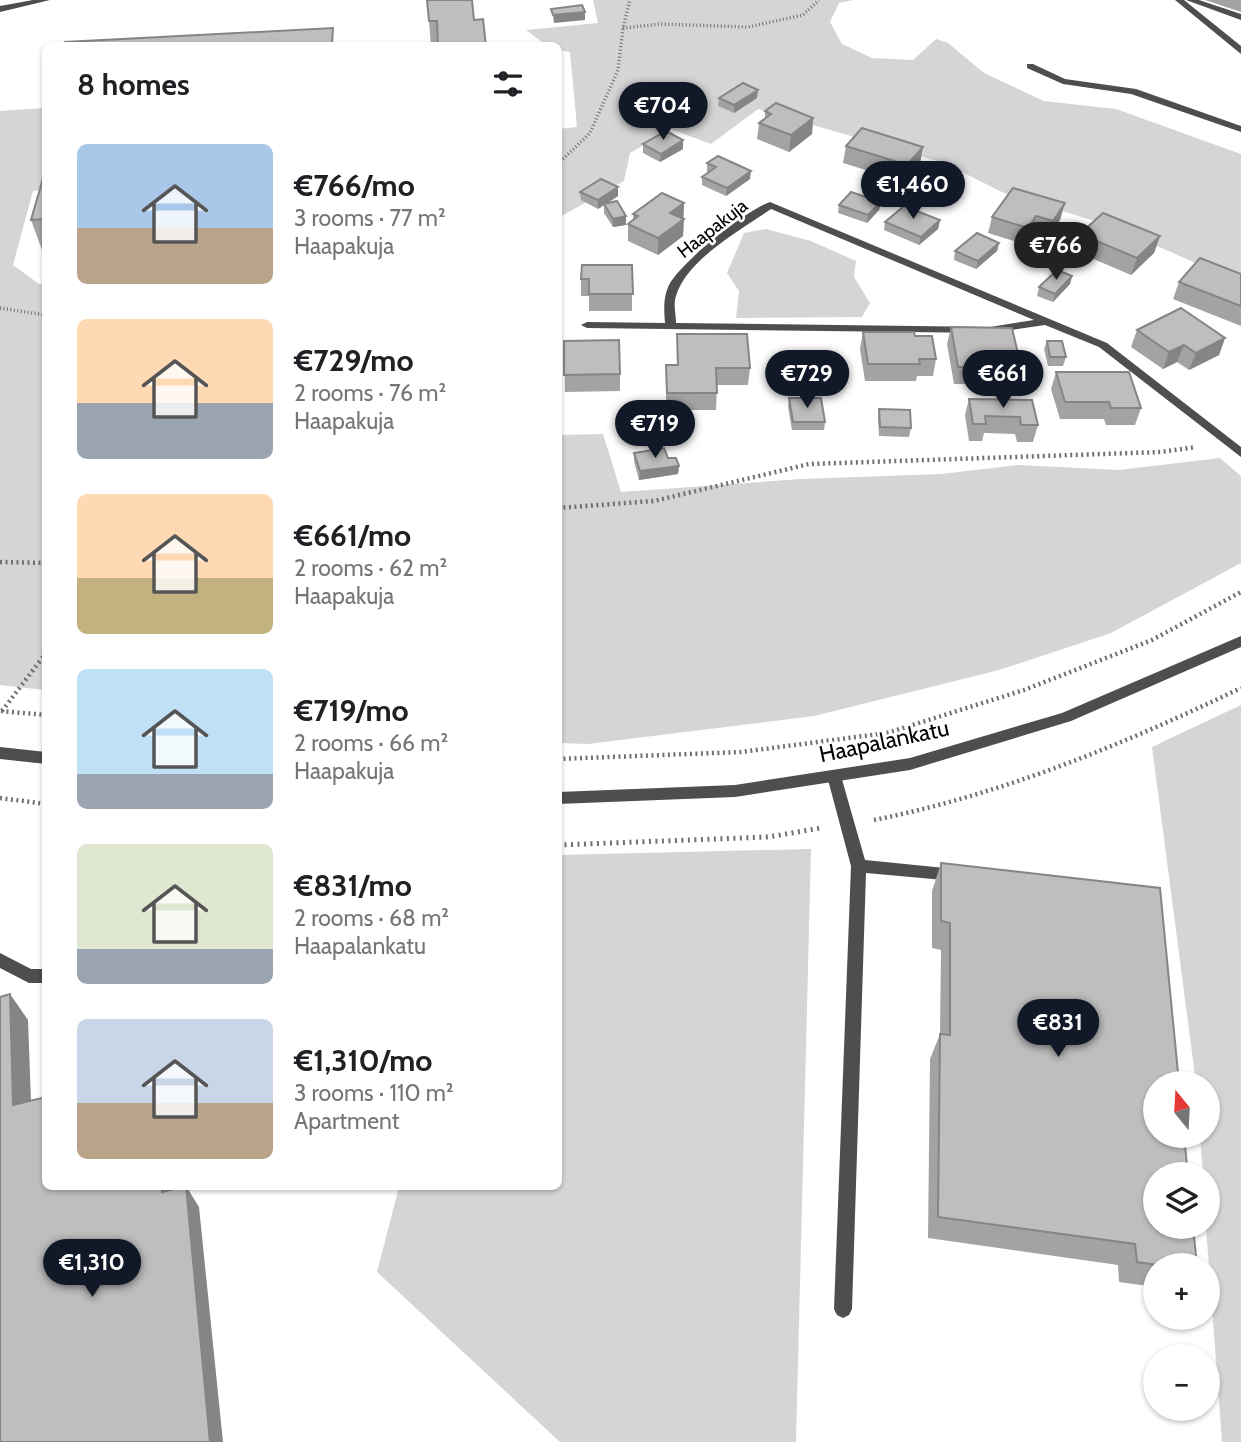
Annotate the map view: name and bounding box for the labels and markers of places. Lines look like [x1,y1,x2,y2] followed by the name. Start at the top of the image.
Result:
[622,82,704,142] pin: €704
[856,162,970,221] pin: €1,460
[1015,222,1097,282] pin: €766
[766,350,848,410] pin: €729
[962,350,1044,410] pin: €661
[614,400,696,460] pin: €719
[1017,1000,1099,1059] pin: €831
[35,1240,149,1299] pin: €1,310

